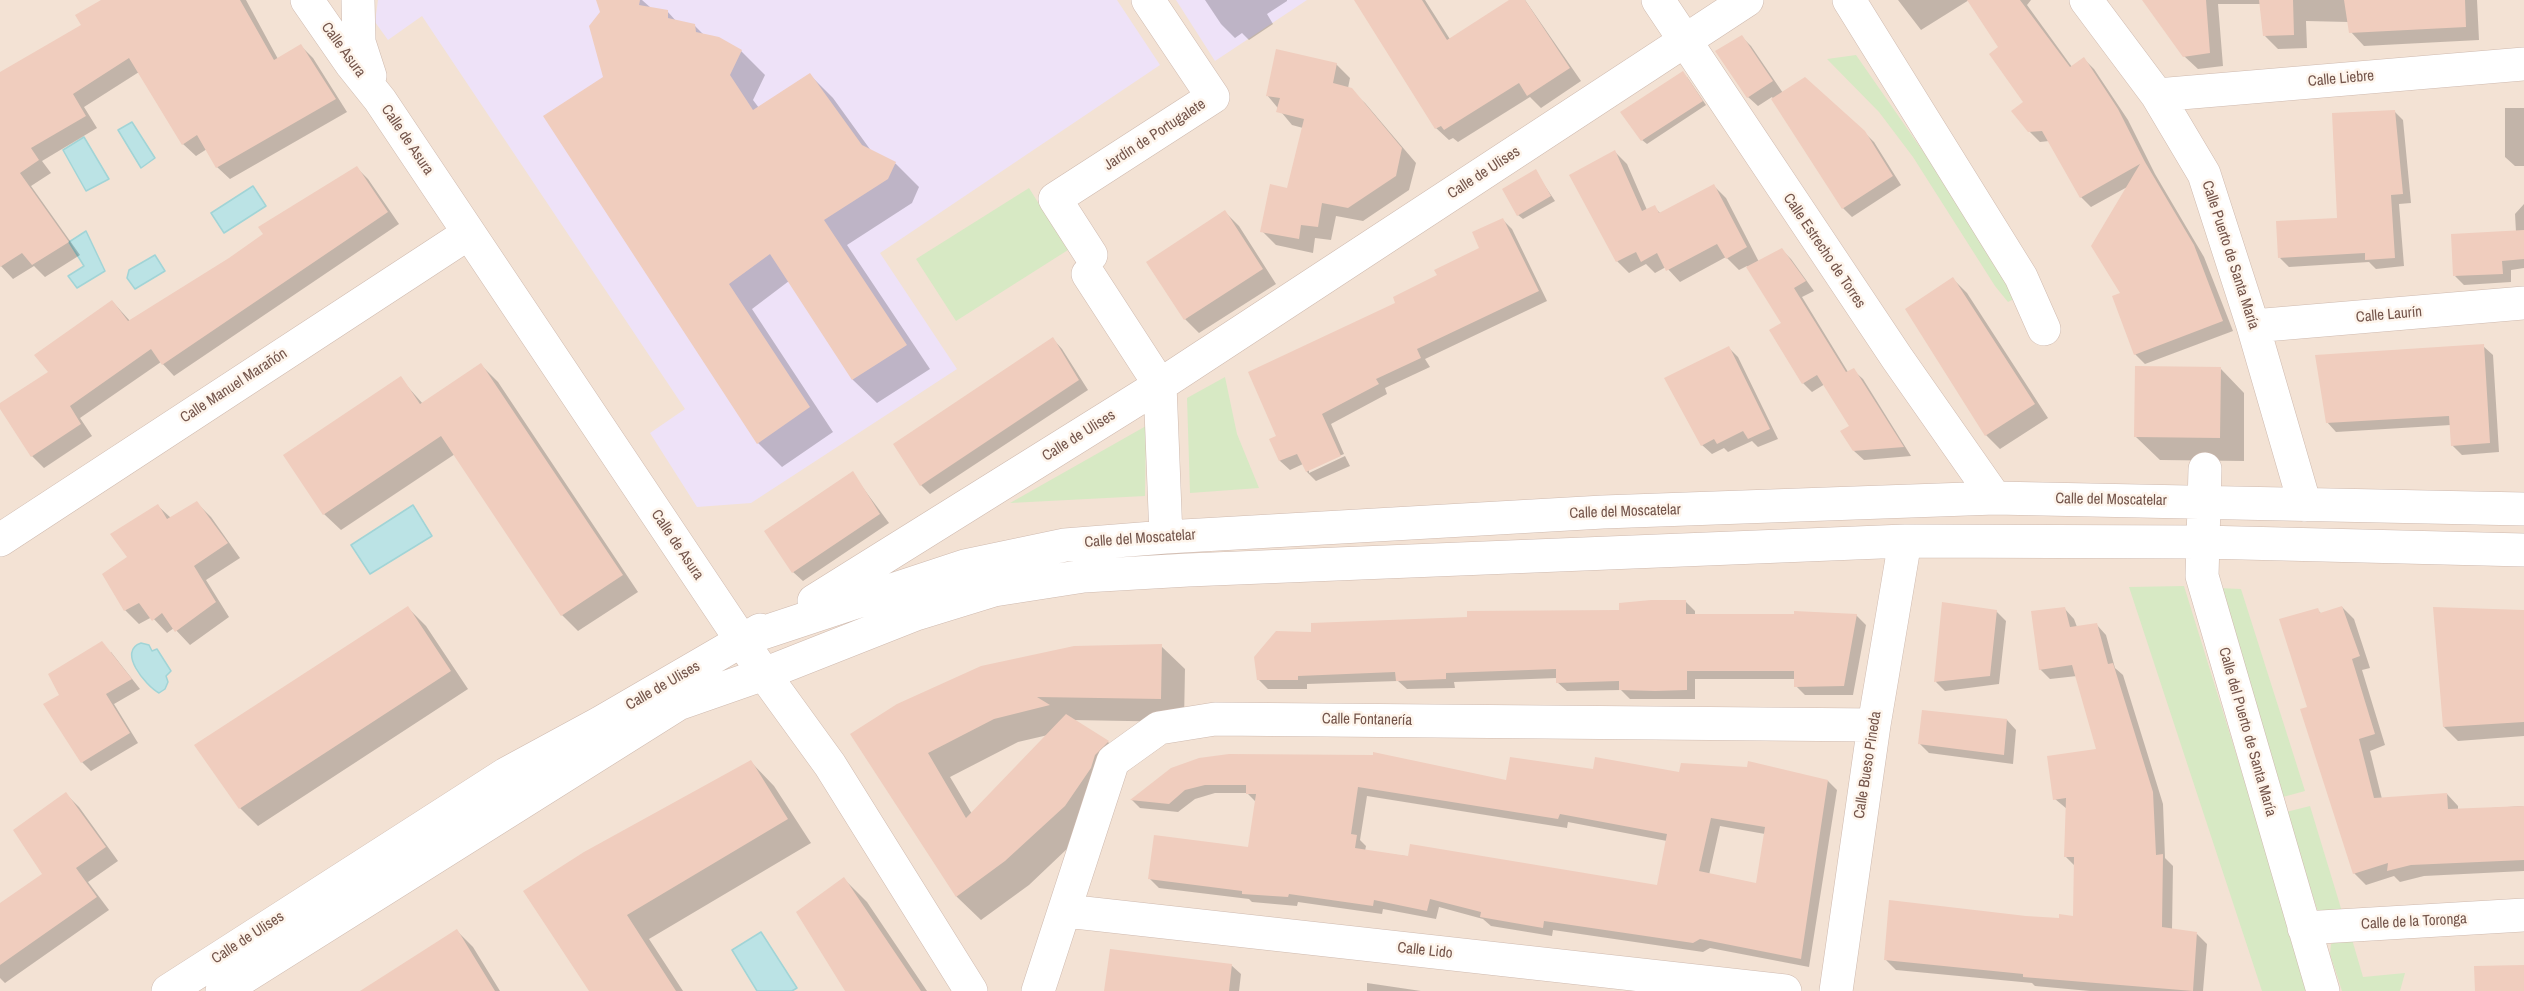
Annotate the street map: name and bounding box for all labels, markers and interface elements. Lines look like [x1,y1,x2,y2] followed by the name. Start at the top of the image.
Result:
[317,19,369,81] street label: Calle Asura
[2307,67,2375,91] street label: Calle Liebre
[1101,95,1209,175] street label: Jardín de Portugalete
[377,102,437,178] street label: Calle de Asura
[1444,143,1524,203] street label: Calle de Ulises
[2197,178,2263,332] street label: Calle Puerto de Santa María
[1779,190,1869,312] street label: Calle Estrecho de Torres
[2355,303,2423,327] street label: Calle Laurín
[177,345,291,427] street label: Calle Manuel Marañón
[1039,406,1119,466] street label: Calle de Ulises
[2055,490,2167,510] street label: Calle del Moscatelar
[1569,501,1681,523] street label: Calle del Moscatelar
[647,507,707,583] street label: Calle de Asura
[1084,526,1196,552] street label: Calle del Moscatelar
[2214,645,2280,819] street label: Calle del Puerto de Santa María
[623,658,703,714] street label: Calle de Ulises
[1322,710,1412,730] street label: Calle Fontanería
[1851,710,1885,820] street label: Calle Bueso Pineda
[208,908,288,968] street label: Calle de Ulises
[2361,910,2467,934] street label: Calle de la Toronga
[1397,939,1453,963] street label: Calle Lido

